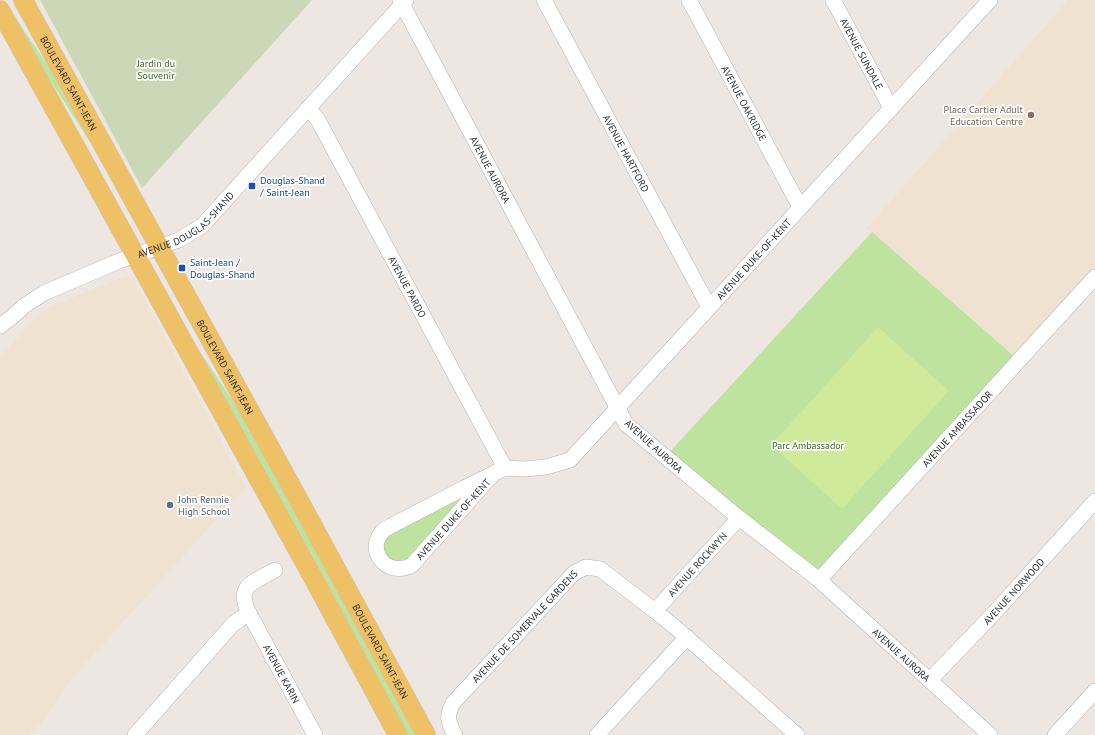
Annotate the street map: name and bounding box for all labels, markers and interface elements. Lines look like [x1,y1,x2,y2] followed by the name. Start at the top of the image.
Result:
[837,16,886,92] street label: AVENUE SUNDALE
[37,34,100,133] street label: BOULEVARD SAINT-JEAN
[136,57,175,82] park label: Jardin du Souvenir
[718,64,769,143] street label: AVENUE OAKRIDGE
[943,103,1024,128] place label: Place Cartier Adult Education Centre
[1026,110,1036,120] marker: Place Cartier Adult Education Centre
[600,113,652,194] street label: AVENUE HARTFORD
[467,134,513,205] street label: AVENUE AURORA
[259,174,325,199] place label: Douglas-Shand / Saint-Jean
[247,181,257,191] marker: Douglas-Shand / Saint-Jean
[136,189,237,261] street label: AVENUE DOUGLAS-SHAND
[714,216,794,303] street label: AVENUE DUKE-OF-KENT
[385,254,429,320] street label: AVENUE PARDO
[190,256,255,281] place label: Saint-Jean / Douglas-Shand
[177,263,187,273] marker: Saint-Jean / Douglas-Shand
[194,318,256,417] street label: BOULEVARD SAINT-JEAN
[919,388,996,470] street label: AVENUE AMBASSADOR
[622,417,685,476] street label: AVENUE AURORA
[772,439,845,452] park label: Parc Ambassador
[413,476,494,563] street label: AVENUE DUKE-OF-KENT
[177,493,230,518] place label: John Rennie High School
[165,500,175,510] marker: John Rennie High School
[665,530,730,600] street label: AVENUE ROCKWYN
[981,556,1047,627] street label: AVENUE NORWOOD
[469,567,581,686] street label: AVENUE DE SOMERVALE GARDENS
[349,602,411,701] street label: BOULEVARD SAINT-JEAN
[869,626,933,685] street label: AVENUE AURORA
[260,642,303,706] street label: AVENUE KARIN

